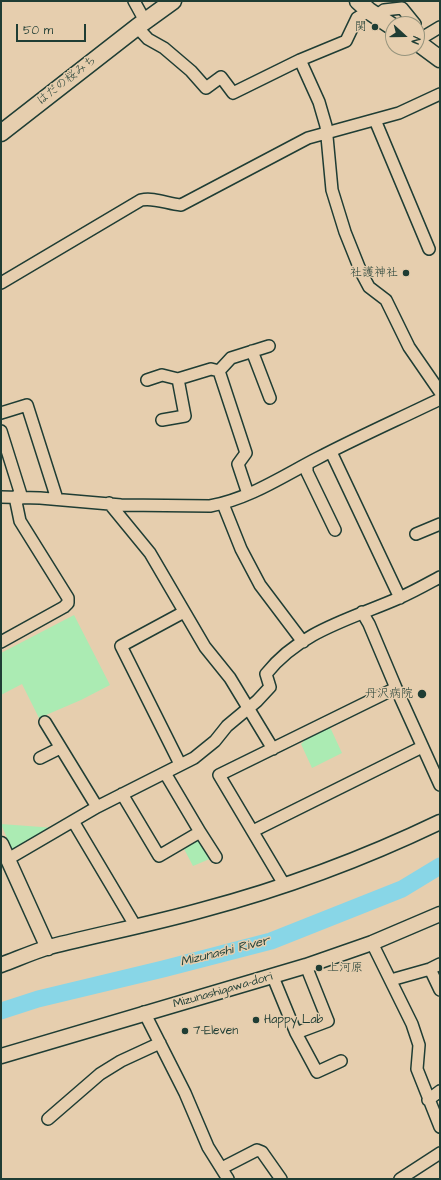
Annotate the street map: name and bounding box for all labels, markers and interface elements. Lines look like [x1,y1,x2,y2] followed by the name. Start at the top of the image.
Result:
[18,16,88,42] scale bar
[385,16,425,56] north arrow
[355,20,367,34] place label: 関
[23,22,53,39] text: 50 m
[370,22,380,32] marker: 関
[407,34,424,46] text: N
[34,53,100,109] street label: はだの桜みち
[350,266,398,280] place label: 社護神社
[401,268,411,278] marker: 社護神社
[365,687,413,701] place label: 丹沢病院
[416,688,428,700] marker: 丹沢病院
[179,933,271,971] water label: Mizunashi River
[327,961,363,975] place label: 上河原
[314,963,324,973] marker: 上河原
[172,970,274,1012] street label: Mizunashigawa-dori
[264,1013,323,1027] place label: Happy Lab
[251,1015,261,1025] marker: Happy Lab
[193,1024,238,1038] place label: 7-Eleven
[180,1026,190,1036] marker: 7-Eleven

